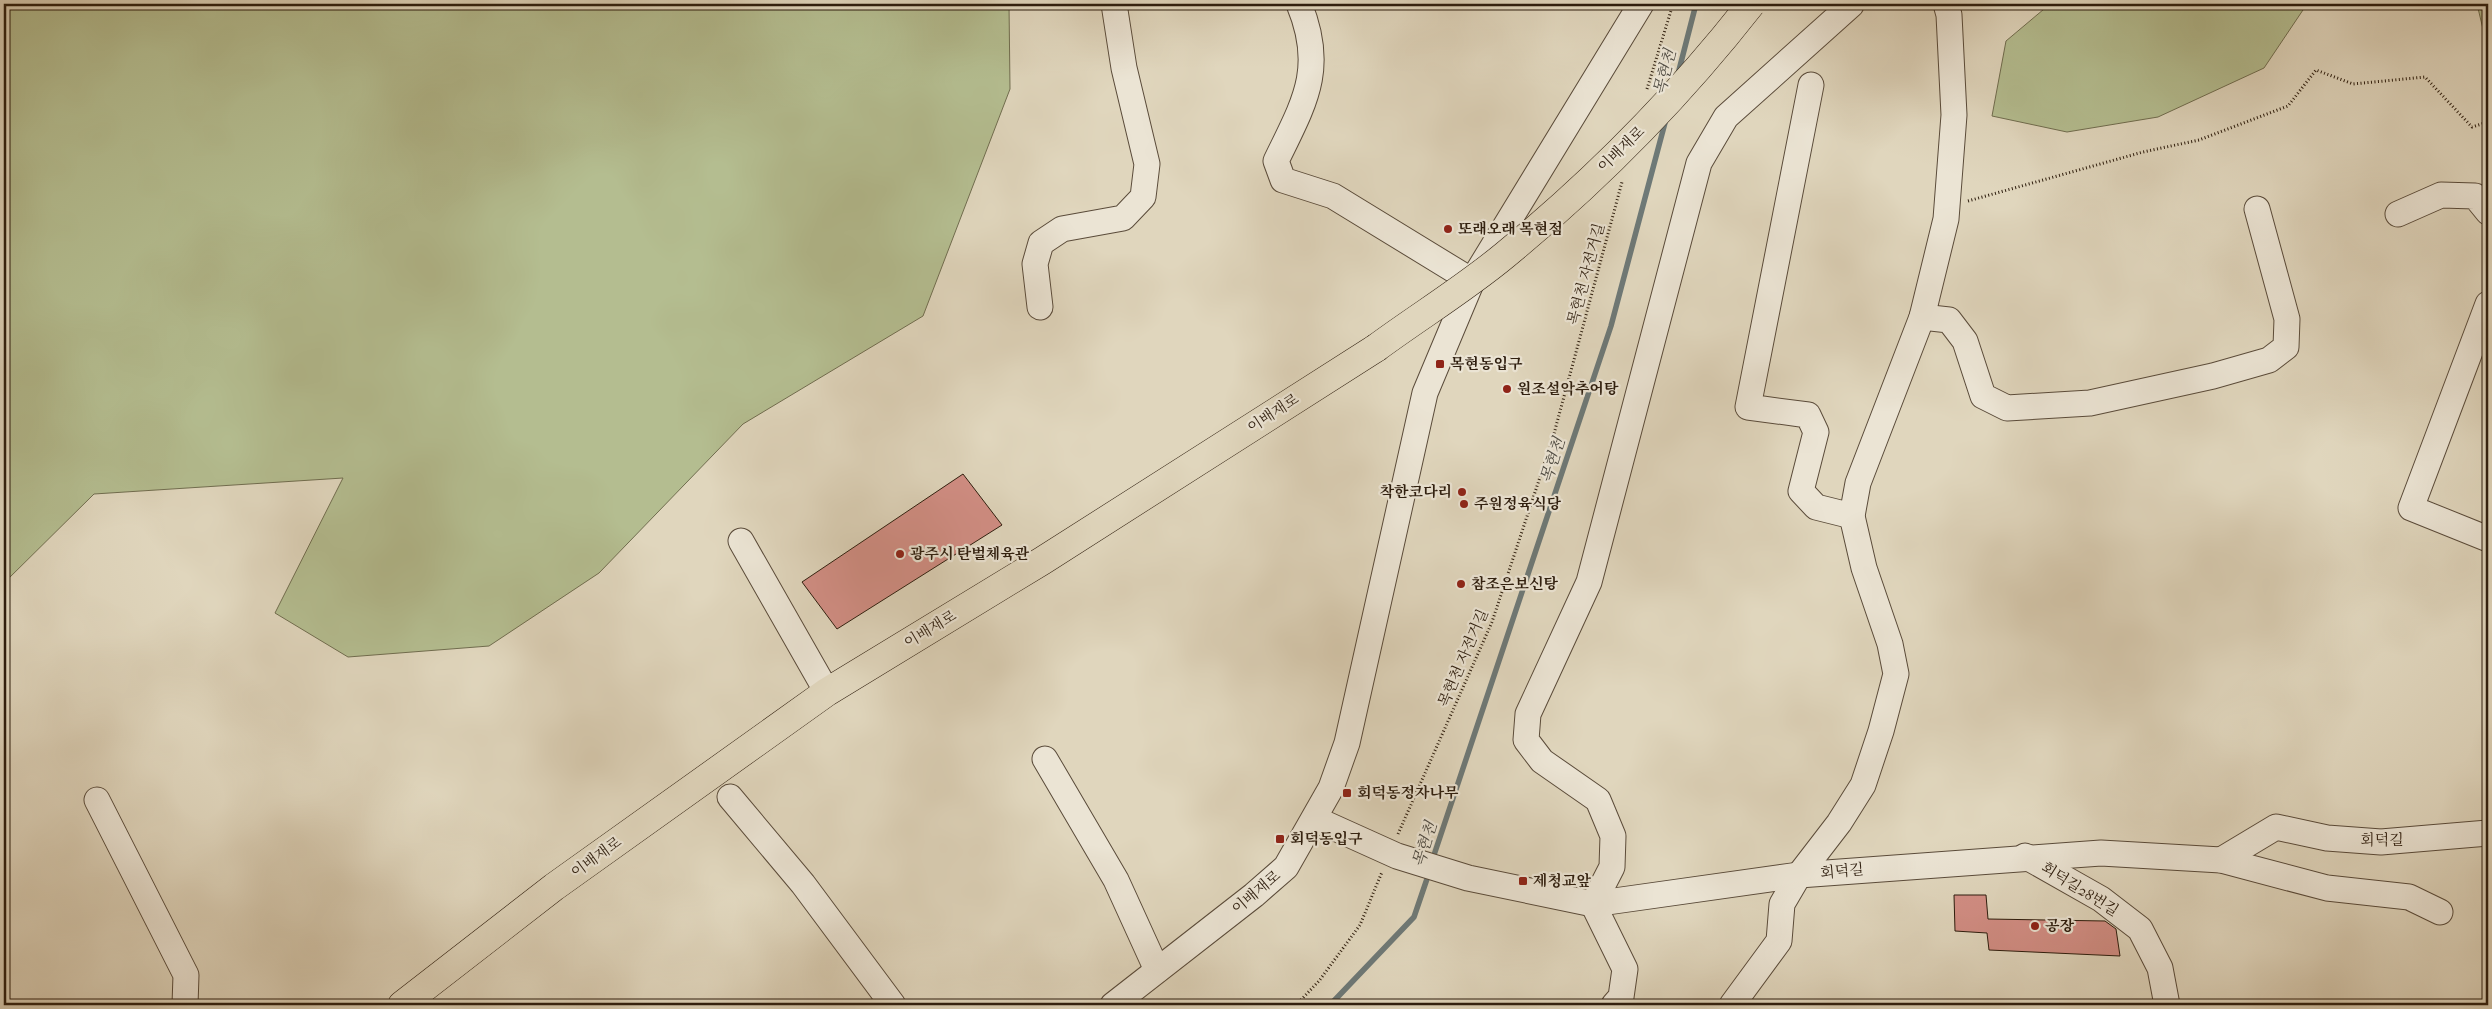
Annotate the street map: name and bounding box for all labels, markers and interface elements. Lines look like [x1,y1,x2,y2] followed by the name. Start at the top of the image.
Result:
[1649,46,1680,97] water label: 목현천
[1594,122,1648,176] street label: 이배재로
[1458,220,1563,238] place label: 또래오래 목현점
[1564,221,1608,327] street label: 목현천 자전거길
[1442,223,1454,235] marker: 또래오래 목현점
[1450,355,1523,373] place label: 목현동입구
[1434,358,1446,370] marker: 목현동입구
[1517,380,1619,398] place label: 원조설악추어탕
[1501,383,1513,395] marker: 원조설악추어탕
[1244,389,1303,436] street label: 이배재로
[1536,434,1569,485] water label: 목현천
[1380,483,1452,501] place label: 착한코다리
[1456,486,1468,498] marker: 착한코다리
[1474,495,1561,513] place label: 주원정육식당
[1458,498,1470,510] marker: 주원정육식당
[910,545,1030,563] place label: 광주시 탄벌체육관
[894,548,906,560] marker: 광주시 탄벌체육관
[1471,575,1558,593] place label: 참조은보신탕
[1455,578,1467,590] marker: 참조은보신탕
[901,606,960,652] street label: 이배재로
[1434,606,1492,710] street label: 목현천 자전거길
[1357,784,1459,802] place label: 회덕동정자나무
[1341,787,1353,799] marker: 회덕동정자나무
[1408,818,1441,869] water label: 목현천
[1290,830,1363,848] place label: 회덕동입구
[2360,831,2404,849] street label: 회덕길
[567,832,625,881] street label: 이배재로
[1274,833,1286,845] marker: 회덕동입구
[2038,858,2122,920] street label: 회덕길28번길
[1820,860,1864,882] street label: 회덕길
[1228,866,1284,918] street label: 이배재로
[1533,872,1591,890] place label: 제청교앞
[1517,875,1529,887] marker: 제청교앞
[2045,917,2074,935] place label: 공장
[2029,920,2041,932] marker: 공장

